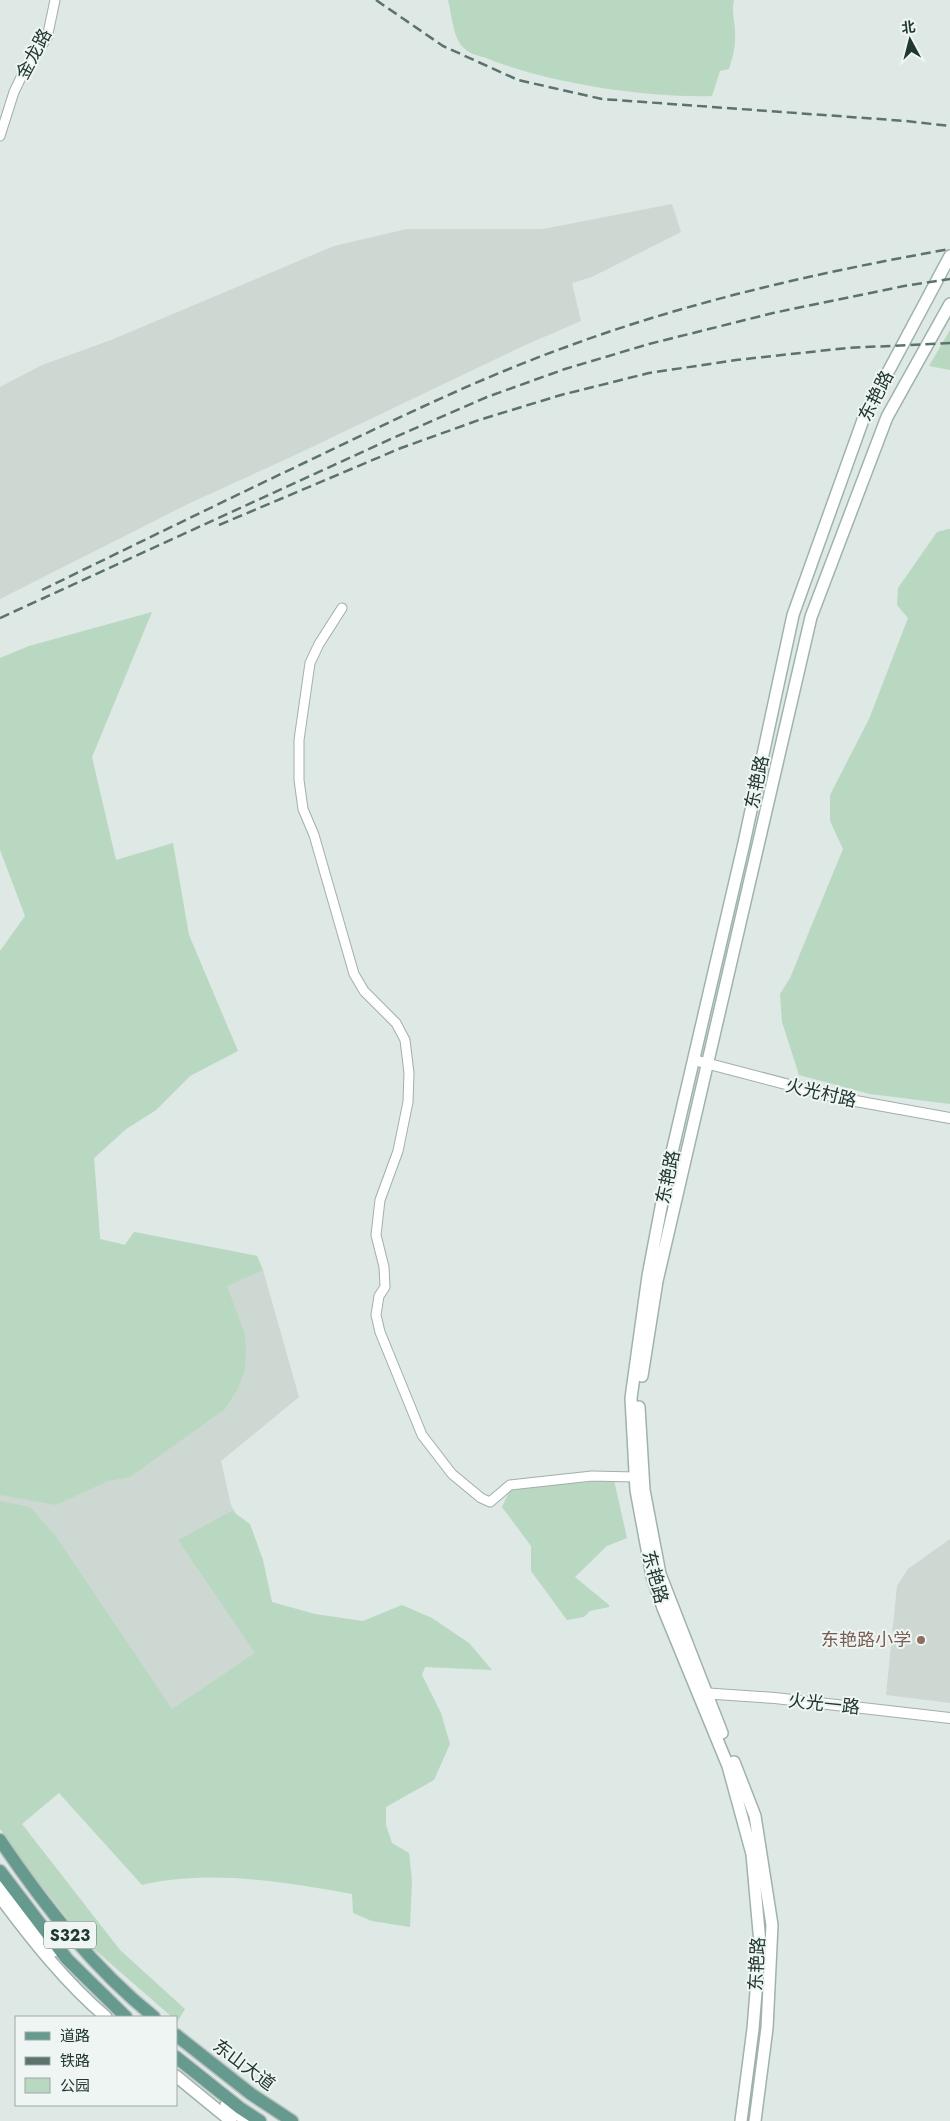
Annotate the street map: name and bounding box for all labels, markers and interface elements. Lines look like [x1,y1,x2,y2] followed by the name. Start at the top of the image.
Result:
[885,15,935,65] north arrow
[900,16,917,38] text: 北
[10,24,58,84] street label: 金龙路
[852,366,900,426] street label: 东艳路
[739,753,775,811] street label: 东艳路
[783,1072,859,1114] street label: 火光村路
[650,1148,686,1206] street label: 东艳路
[635,1548,675,1606] street label: 东艳路
[821,1627,911,1653] place label: 东艳路小学
[915,1634,927,1646] marker: 东艳路小学
[787,1687,861,1721] street label: 火光一路
[44,1922,96,1948] road number: S323
[743,1936,771,1992] street label: 东艳路
[15,2016,178,2106] legend
[60,2025,90,2047] text: 道路
[207,2033,281,2097] street label: 东山大道
[60,2050,90,2072] text: 铁路
[60,2075,90,2097] text: 公园

